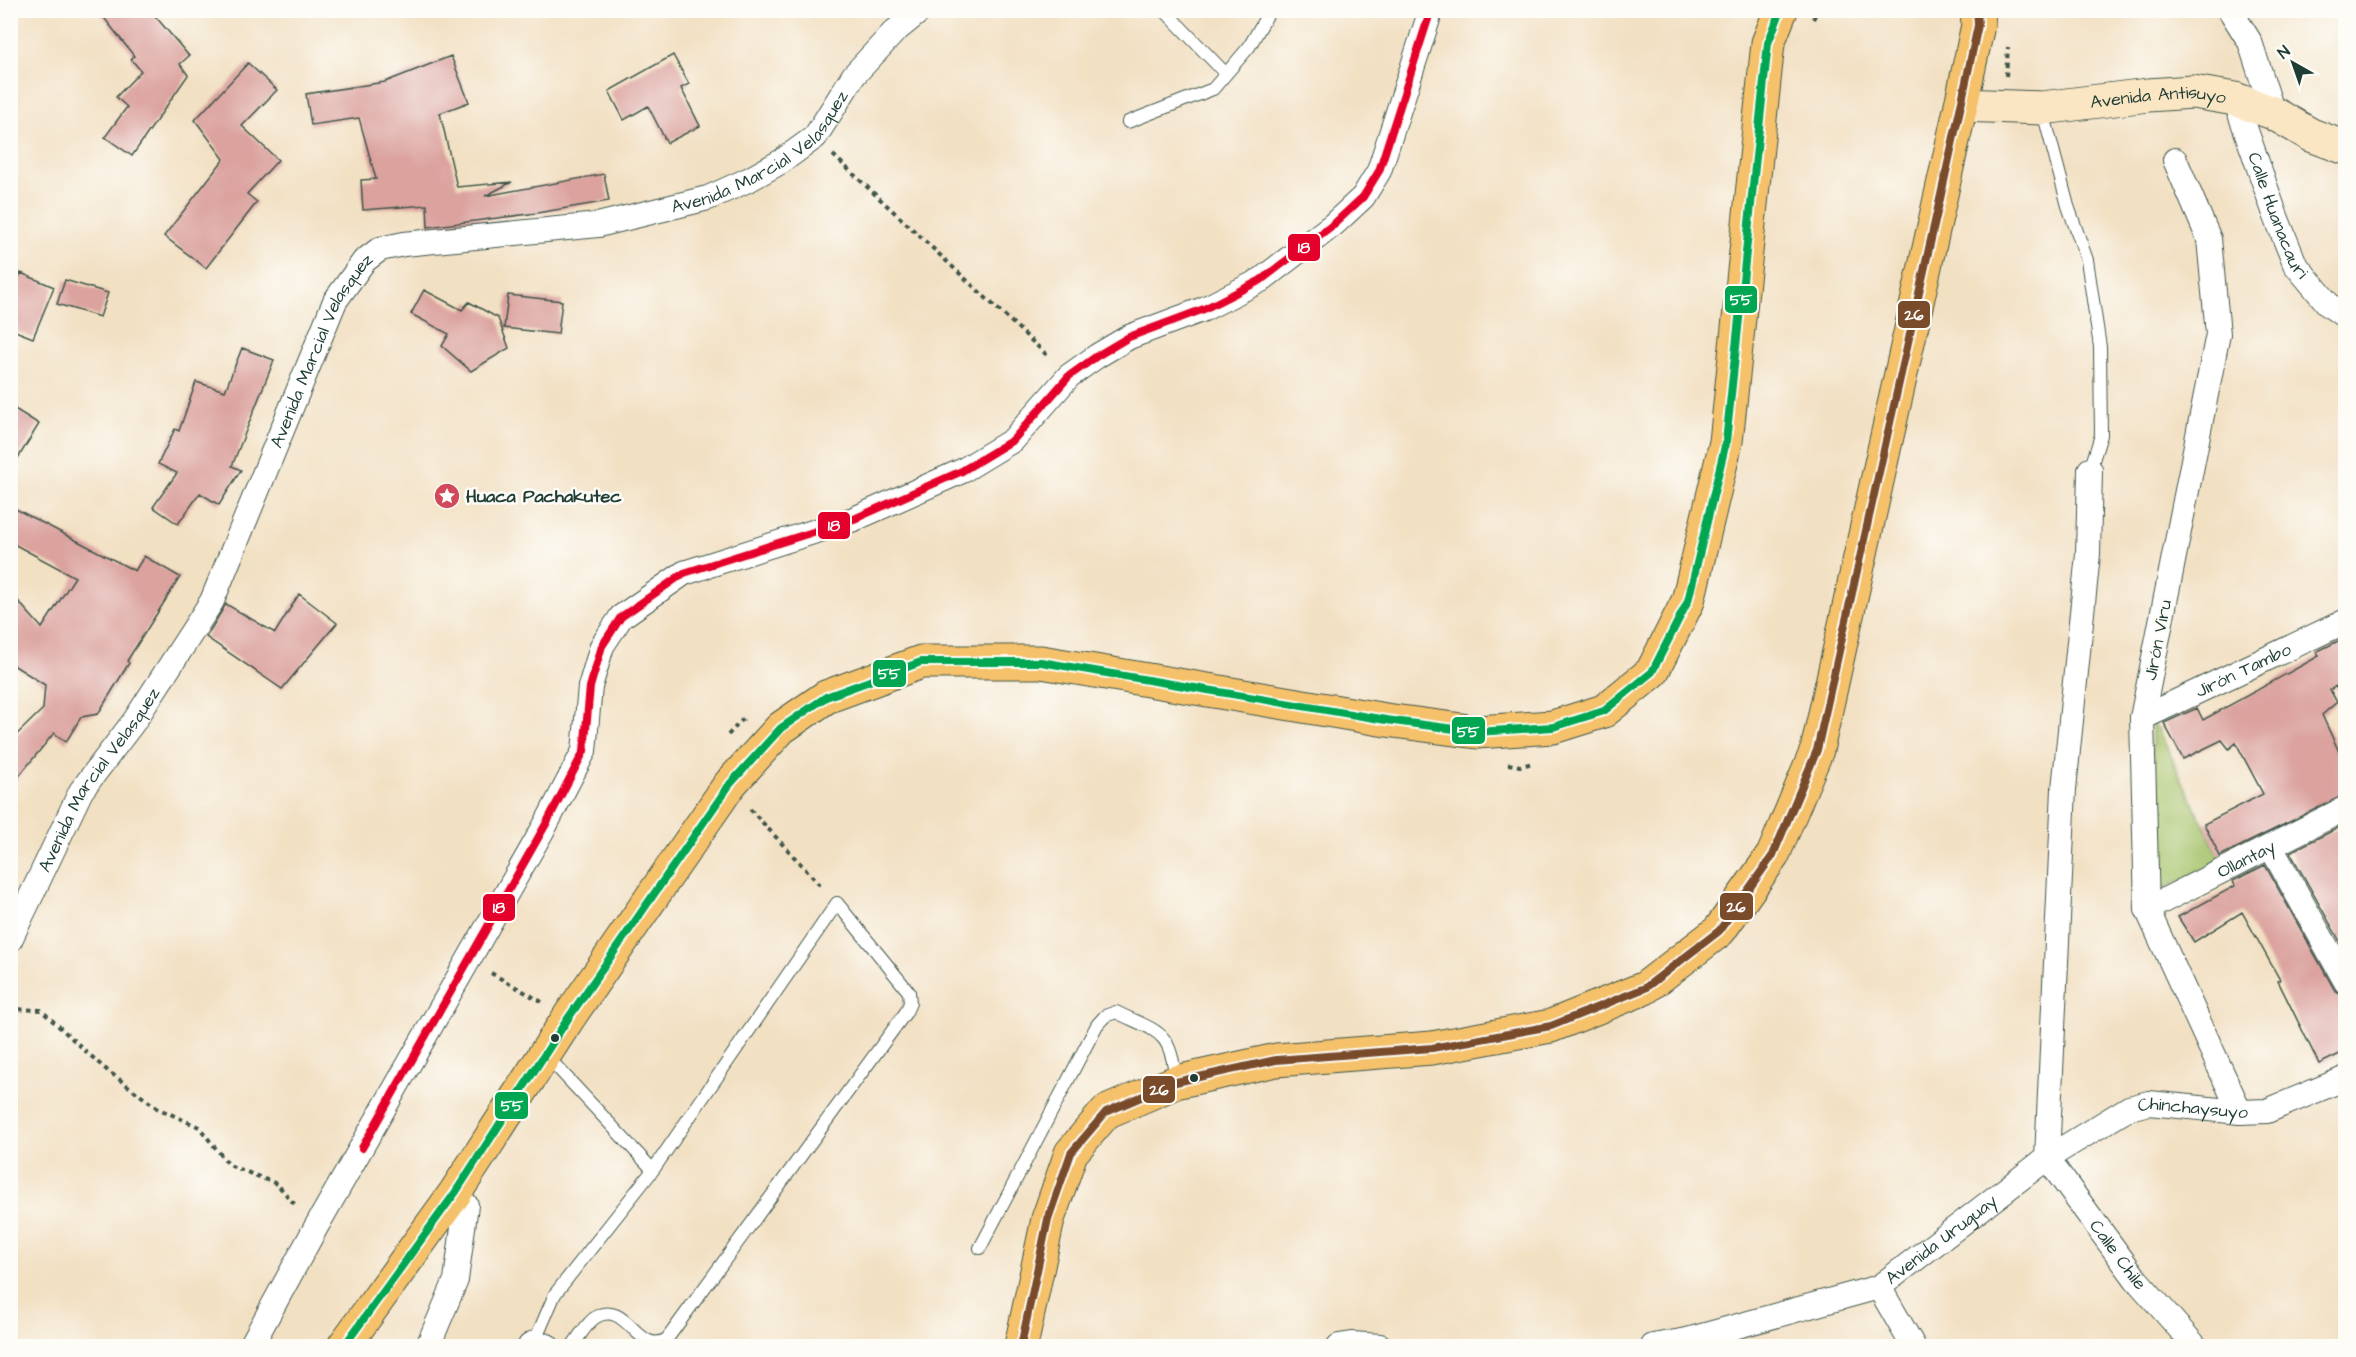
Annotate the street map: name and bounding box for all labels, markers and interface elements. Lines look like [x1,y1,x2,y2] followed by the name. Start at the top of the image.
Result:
[2263,33,2323,93] north arrow
[2273,41,2295,64] text: N
[2089,79,2228,114] street label: Avenida Antisuyo
[669,85,854,219] street label: Avenida Marcial Velasquez
[2242,149,2315,284] street label: Calle Huanacauri
[1287,233,1321,262] line badge: 18
[1298,237,1311,259] text: 18
[264,246,378,451] street label: Avenida Marcial Velasquez
[1724,285,1758,314] line badge: 55
[1730,289,1753,311] text: 55
[1897,300,1931,329] line badge: 26
[1903,304,1924,326] text: 26
[432,481,462,511] place icon: Huaca Pachakutec
[466,484,622,509] place label: Huaca Pachakutec
[817,511,851,540] line badge: 18
[828,515,841,537] text: 18
[2138,598,2178,682] street label: Jirón Viru
[2191,636,2295,703] street label: Jirón Tambo
[872,659,907,688] line badge: 55
[878,663,901,685] text: 55
[32,682,166,876] street label: Avenida Marcial Velasquez
[1451,716,1486,745] line badge: 55
[1457,721,1480,743] text: 55
[2213,833,2280,884] street label: Ollantay
[1719,892,1754,921] line badge: 26
[482,893,516,922] line badge: 18
[1725,896,1746,918] text: 26
[493,897,506,919] text: 18
[549,1032,561,1044] unlabelled marker
[1188,1072,1200,1084] unlabelled marker
[1142,1075,1176,1104] line badge: 26
[1148,1079,1169,1101] text: 26
[494,1091,529,1120] line badge: 55
[2135,1091,2248,1125] street label: Chinchaysuyo
[501,1095,524,1117] text: 55
[1880,1188,2003,1290] street label: Avenida Uruguay
[2084,1214,2153,1295] street label: Calle Chile

